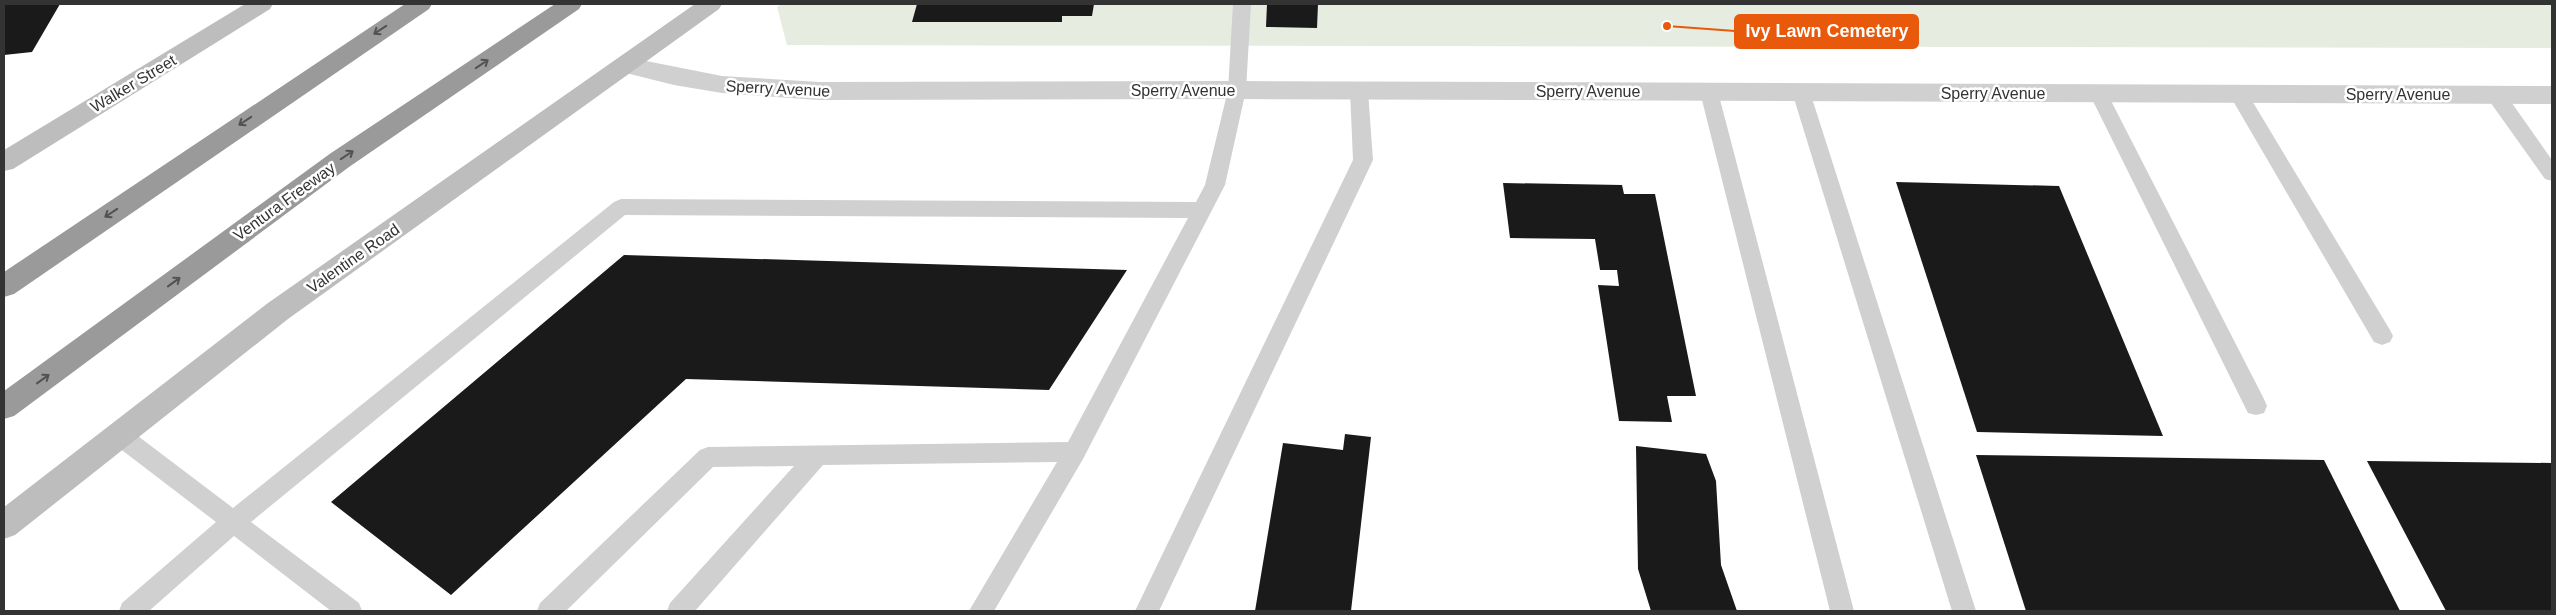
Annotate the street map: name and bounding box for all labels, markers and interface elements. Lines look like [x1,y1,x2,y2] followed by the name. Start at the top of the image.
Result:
[1735,15,1918,48] callout: Ivy Lawn Cemetery
[1745,21,1909,41] text: Ivy Lawn Cemetery
[373,25,387,35] one-way arrow
[88,51,179,116] street label: Walker Street
[475,59,489,69] one-way arrow
[725,77,831,100] street label: Sperry Avenue
[1131,82,1235,99] street label: Sperry Avenue
[1536,83,1640,100] street label: Sperry Avenue
[1941,85,2045,102] street label: Sperry Avenue
[2346,86,2450,103] street label: Sperry Avenue
[239,116,253,126] one-way arrow
[340,150,354,160] one-way arrow
[230,159,338,244] street label: Ventura Freeway
[104,208,118,218] one-way arrow
[304,220,402,296] street label: Valentine Road
[167,277,181,287] one-way arrow
[36,373,49,384] one-way arrow

